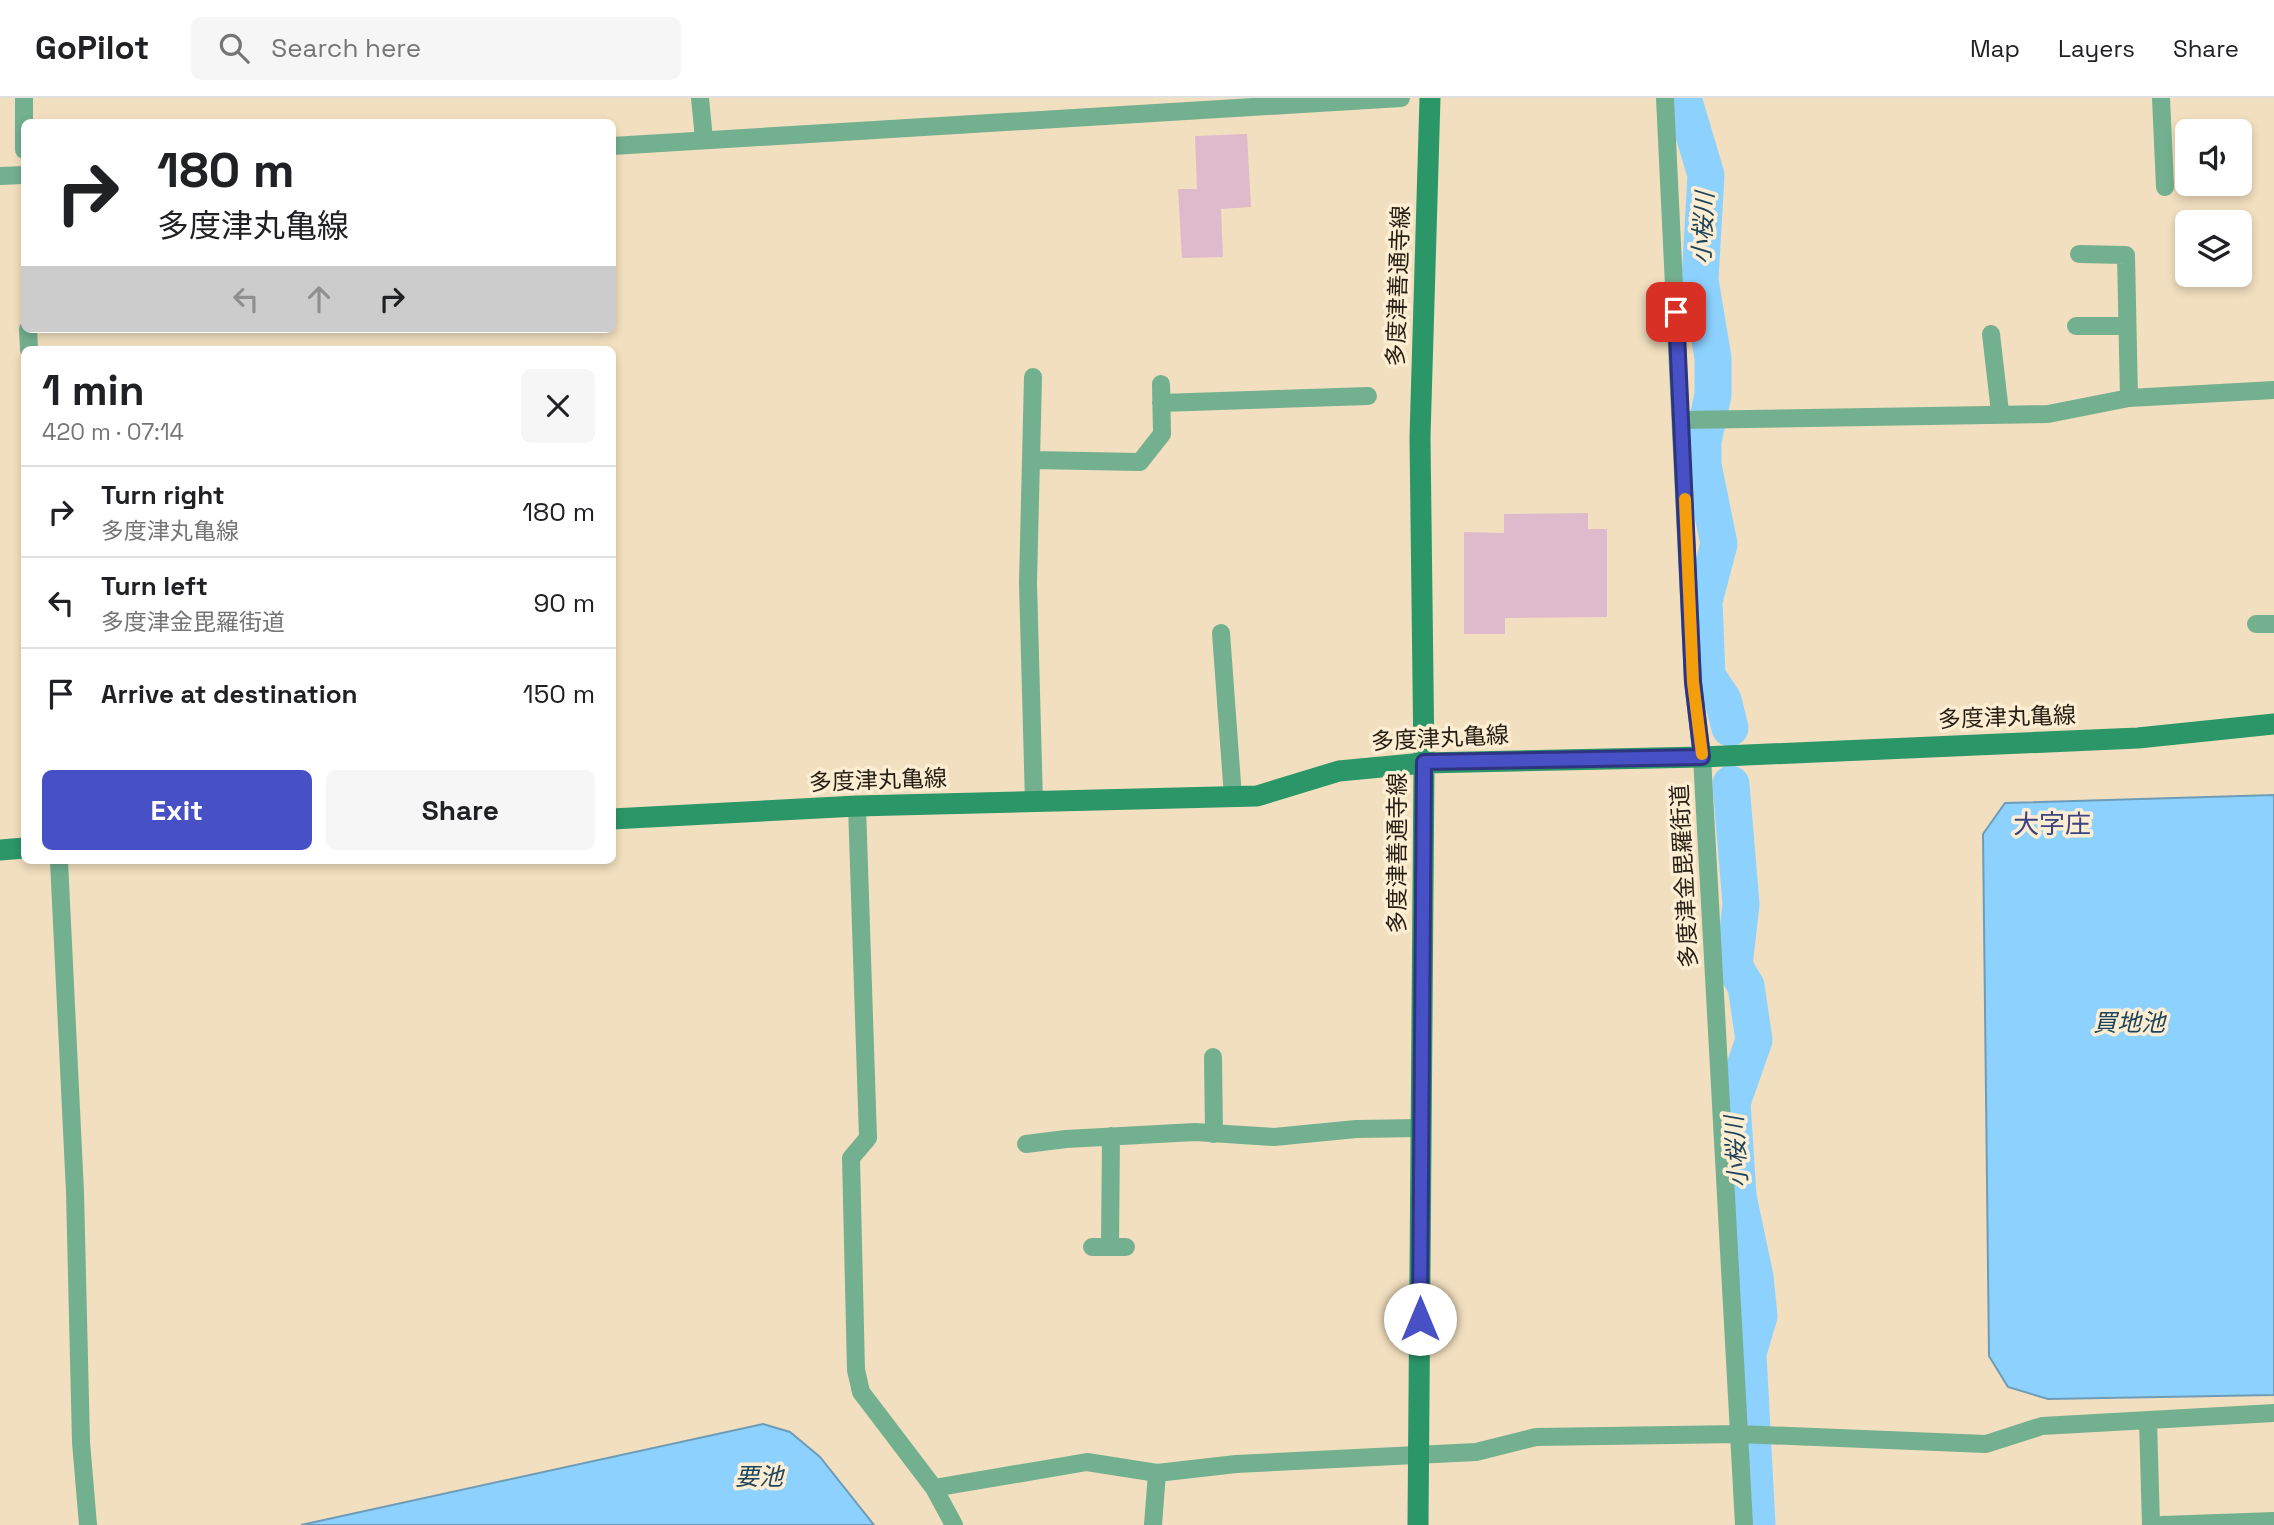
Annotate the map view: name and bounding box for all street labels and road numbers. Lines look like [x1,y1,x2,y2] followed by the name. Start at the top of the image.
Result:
[1380,205,1416,367] street label: 多度津善通寺線
[1938,700,2076,734] street label: 多度津丸亀線
[1370,719,1510,757] street label: 多度津丸亀線
[809,763,947,797] street label: 多度津丸亀線
[1382,773,1412,934] street label: 多度津善通寺線
[1664,783,1704,969] street label: 多度津金毘羅街道

